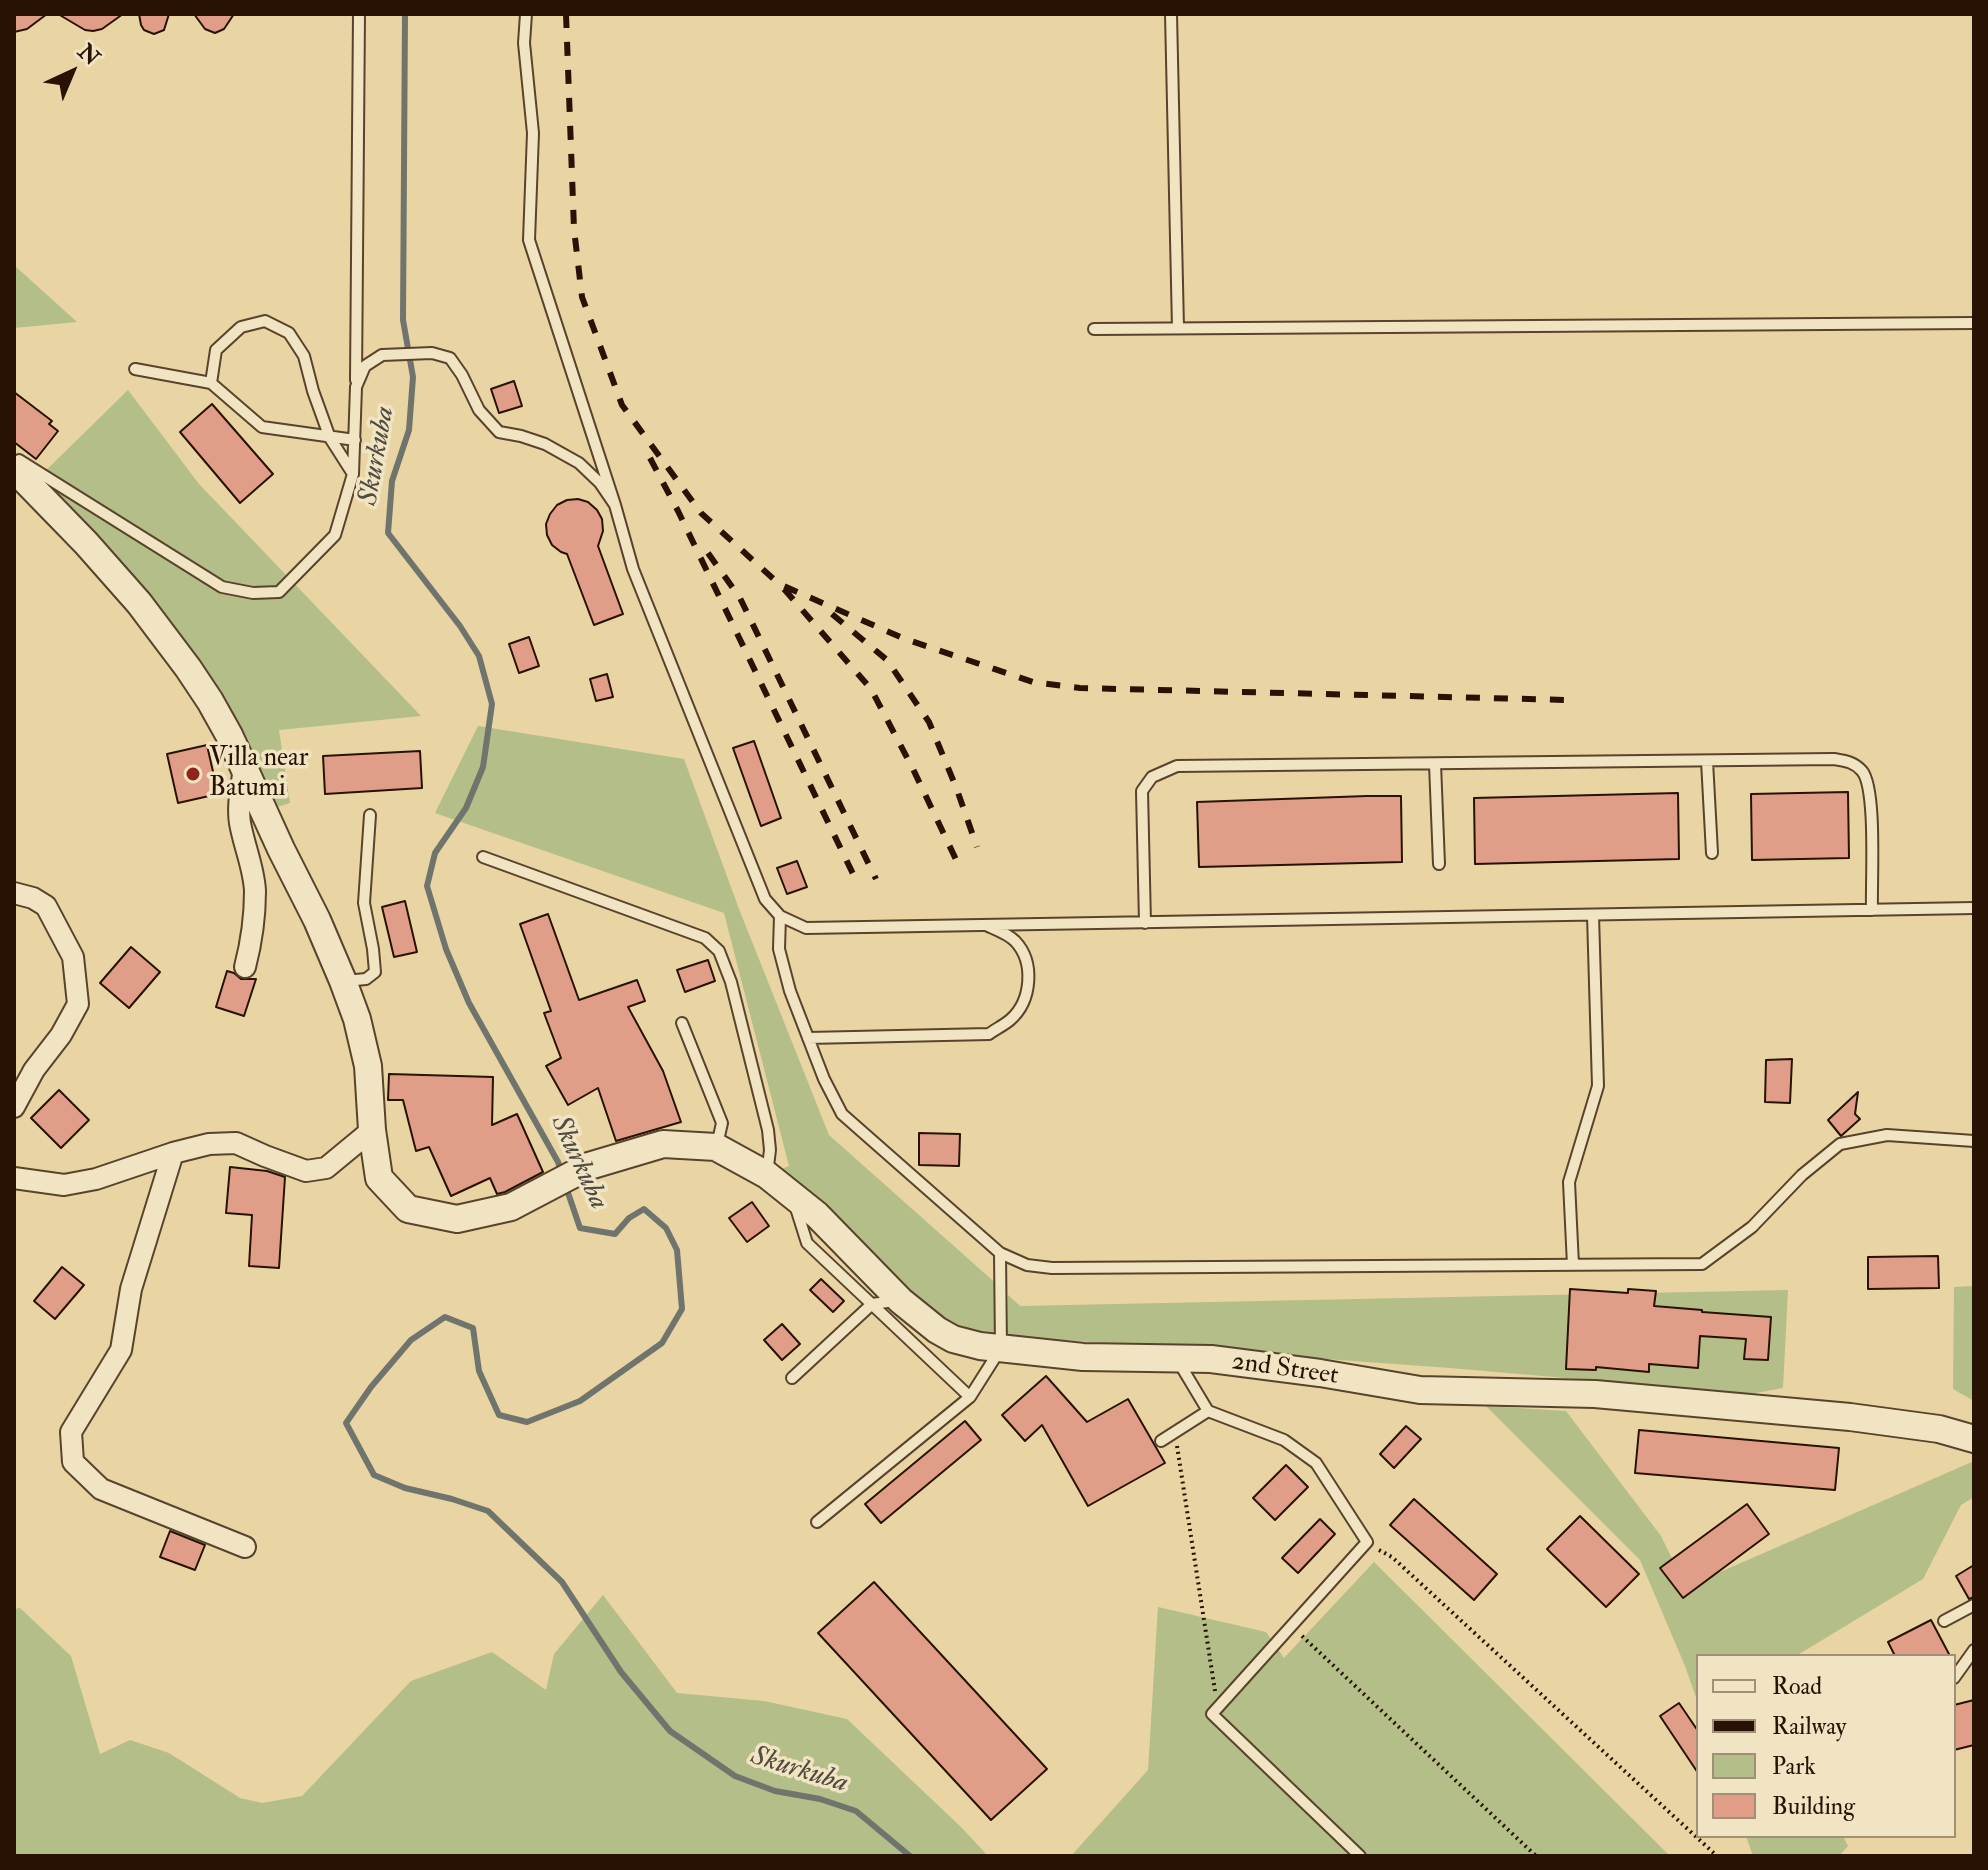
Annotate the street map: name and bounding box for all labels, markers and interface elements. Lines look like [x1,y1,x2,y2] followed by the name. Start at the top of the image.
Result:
[32,32,112,112] north arrow
[72,38,105,72] text: N
[353,404,403,508] water label: Skurkuba
[209,743,308,804] place label: Villa near Batumi
[184,765,202,783] marker: Villa near Batumi
[542,1111,614,1215] water label: Skurkuba
[1230,1347,1340,1393] street label: 2nd Street
[1696,1654,1956,1838] legend
[1772,1671,1822,1702] text: Road
[1772,1711,1846,1742] text: Railway
[746,1740,852,1802] water label: Skurkuba
[1772,1751,1816,1782] text: Park
[1772,1791,1855,1822] text: Building

